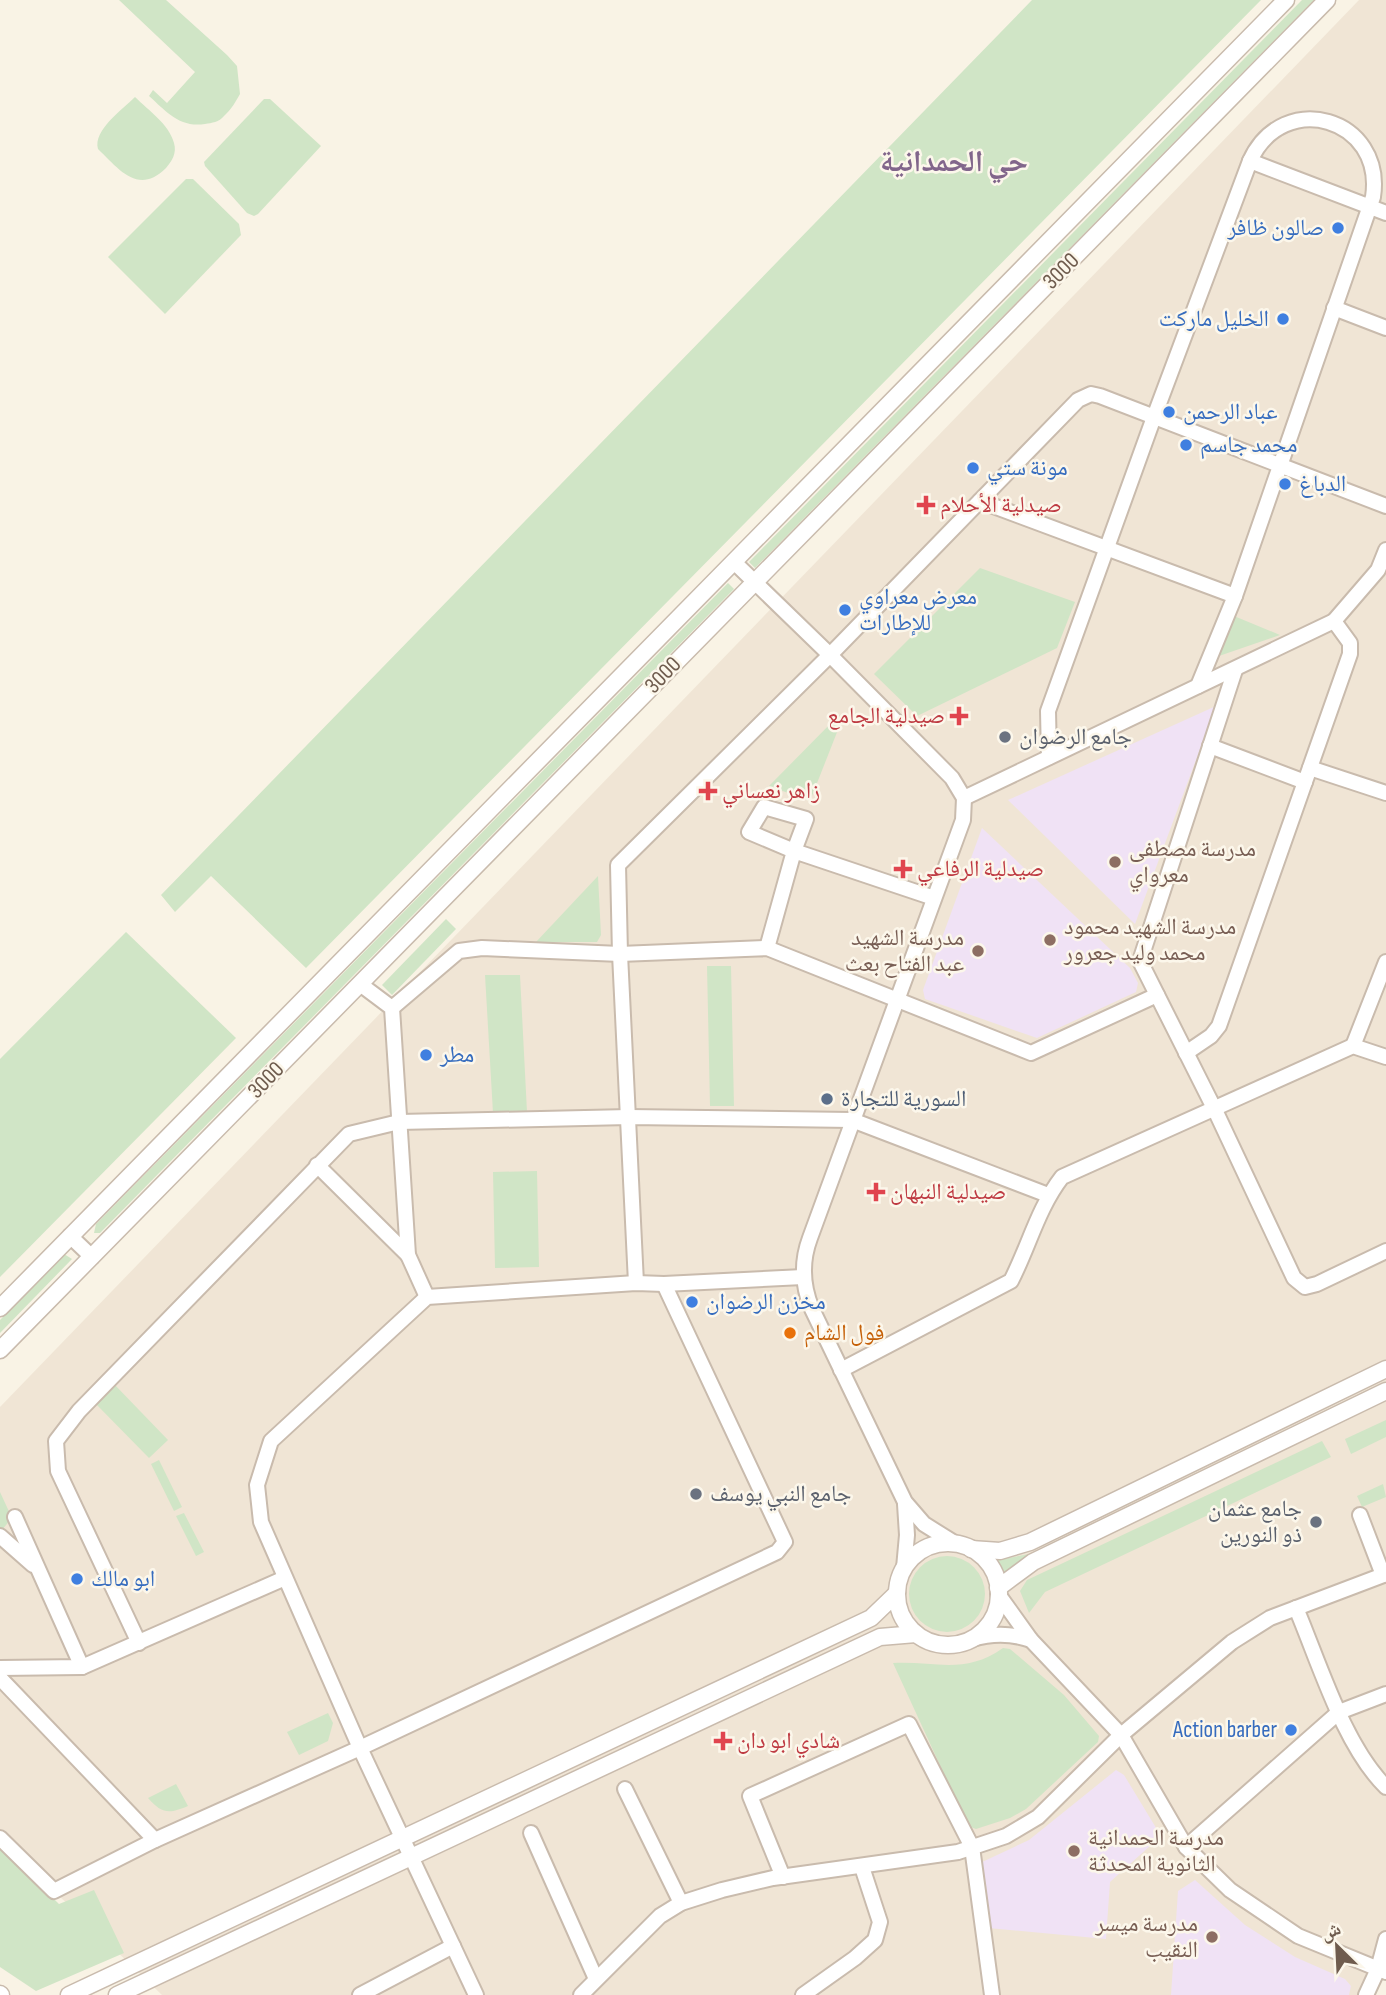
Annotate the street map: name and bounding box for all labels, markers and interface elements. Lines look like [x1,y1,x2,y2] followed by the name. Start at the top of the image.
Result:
[880,144,1028,184] district label: حي الحمدانية
[1226,214,1324,242] place label: صالون ظافر
[1330,220,1346,236] marker: صالون ظافر
[1037,247,1085,295] street label: 3000
[1159,305,1269,333] place label: الخليل ماركت
[1275,311,1291,327] marker: الخليل ماركت
[1183,398,1278,426] place label: عباد الرحمن
[1161,404,1177,420] marker: عباد الرحمن
[1200,431,1298,460] place label: محمد جاسم
[1178,437,1194,453] marker: محمد جاسم
[987,454,1068,486] place label: مونة ستي
[965,460,981,476] marker: مونة ستي
[1299,470,1346,498] place label: الدباغ
[1277,476,1293,492] marker: الدباغ
[940,491,1062,520] place label: صيدلية الأحلام
[918,497,934,513] marker: صيدلية الأحلام
[859,583,977,637] place label: معرض معراوي للإطارات
[837,602,853,618] marker: معرض معراوي للإطارات
[639,651,687,699] street label: 3000
[828,702,945,730] place label: صيدلية الجامع
[951,708,967,724] marker: صيدلية الجامع
[1019,723,1132,751] place label: جامع الرضوان
[997,729,1013,745] marker: جامع الرضوان
[722,777,820,809] place label: زاهر نعساني
[700,783,716,799] marker: زاهر نعساني
[1129,835,1256,893] place label: مدرسة مصطفى معرواي
[1107,854,1123,870] marker: مدرسة مصطفى معرواي
[917,855,1044,887] place label: صيدلية الرفاعي
[895,861,911,877] marker: صيدلية الرفاعي
[1063,913,1236,967] place label: مدرسة الشهيد محمود محمد وليد جعرور
[845,924,964,978] place label: مدرسة الشهيد عبد الفتاح بعث
[1042,932,1058,948] marker: مدرسة الشهيد محمود محمد وليد جعرور
[970,943,986,959] marker: مدرسة الشهيد عبد الفتاح بعث
[439,1041,474,1069] place label: مطر
[418,1047,434,1063] marker: مطر
[242,1056,290,1104] street label: 3000
[841,1085,966,1113] place label: السورية للتجارة
[819,1091,835,1107] marker: السورية للتجارة
[890,1178,1006,1206] place label: صيدلية النبهان
[868,1184,884,1200] marker: صيدلية النبهان
[706,1288,826,1316] place label: مخزن الرضوان
[684,1294,700,1310] marker: مخزن الرضوان
[804,1319,884,1348] place label: فول الشام
[782,1325,798,1341] marker: فول الشام
[710,1480,851,1512] place label: جامع النبي يوسف
[688,1486,704,1502] marker: جامع النبي يوسف
[1208,1495,1302,1549] place label: جامع عثمان ذو النورين
[1308,1514,1324,1530] marker: جامع عثمان ذو النورين
[91,1565,155,1593] place label: ابو مالك
[69,1571,85,1587] marker: ابو مالك
[1172,1716,1277,1744] place label: Action barber
[1283,1722,1299,1738] marker: Action barber
[737,1727,840,1759] place label: شادي ابو دان
[715,1733,731,1749] marker: شادي ابو دان
[1088,1824,1224,1878] place label: مدرسة الحمدانية الثانوية المحدثة
[1066,1843,1082,1859] marker: مدرسة الحمدانية الثانوية المحدثة
[1094,1910,1198,1964] place label: مدرسة ميسر النقيب
[1302,1911,1372,1981] north arrow
[1317,1917,1345,1946] text: ش
[1204,1929,1220,1945] marker: مدرسة ميسر النقيب

